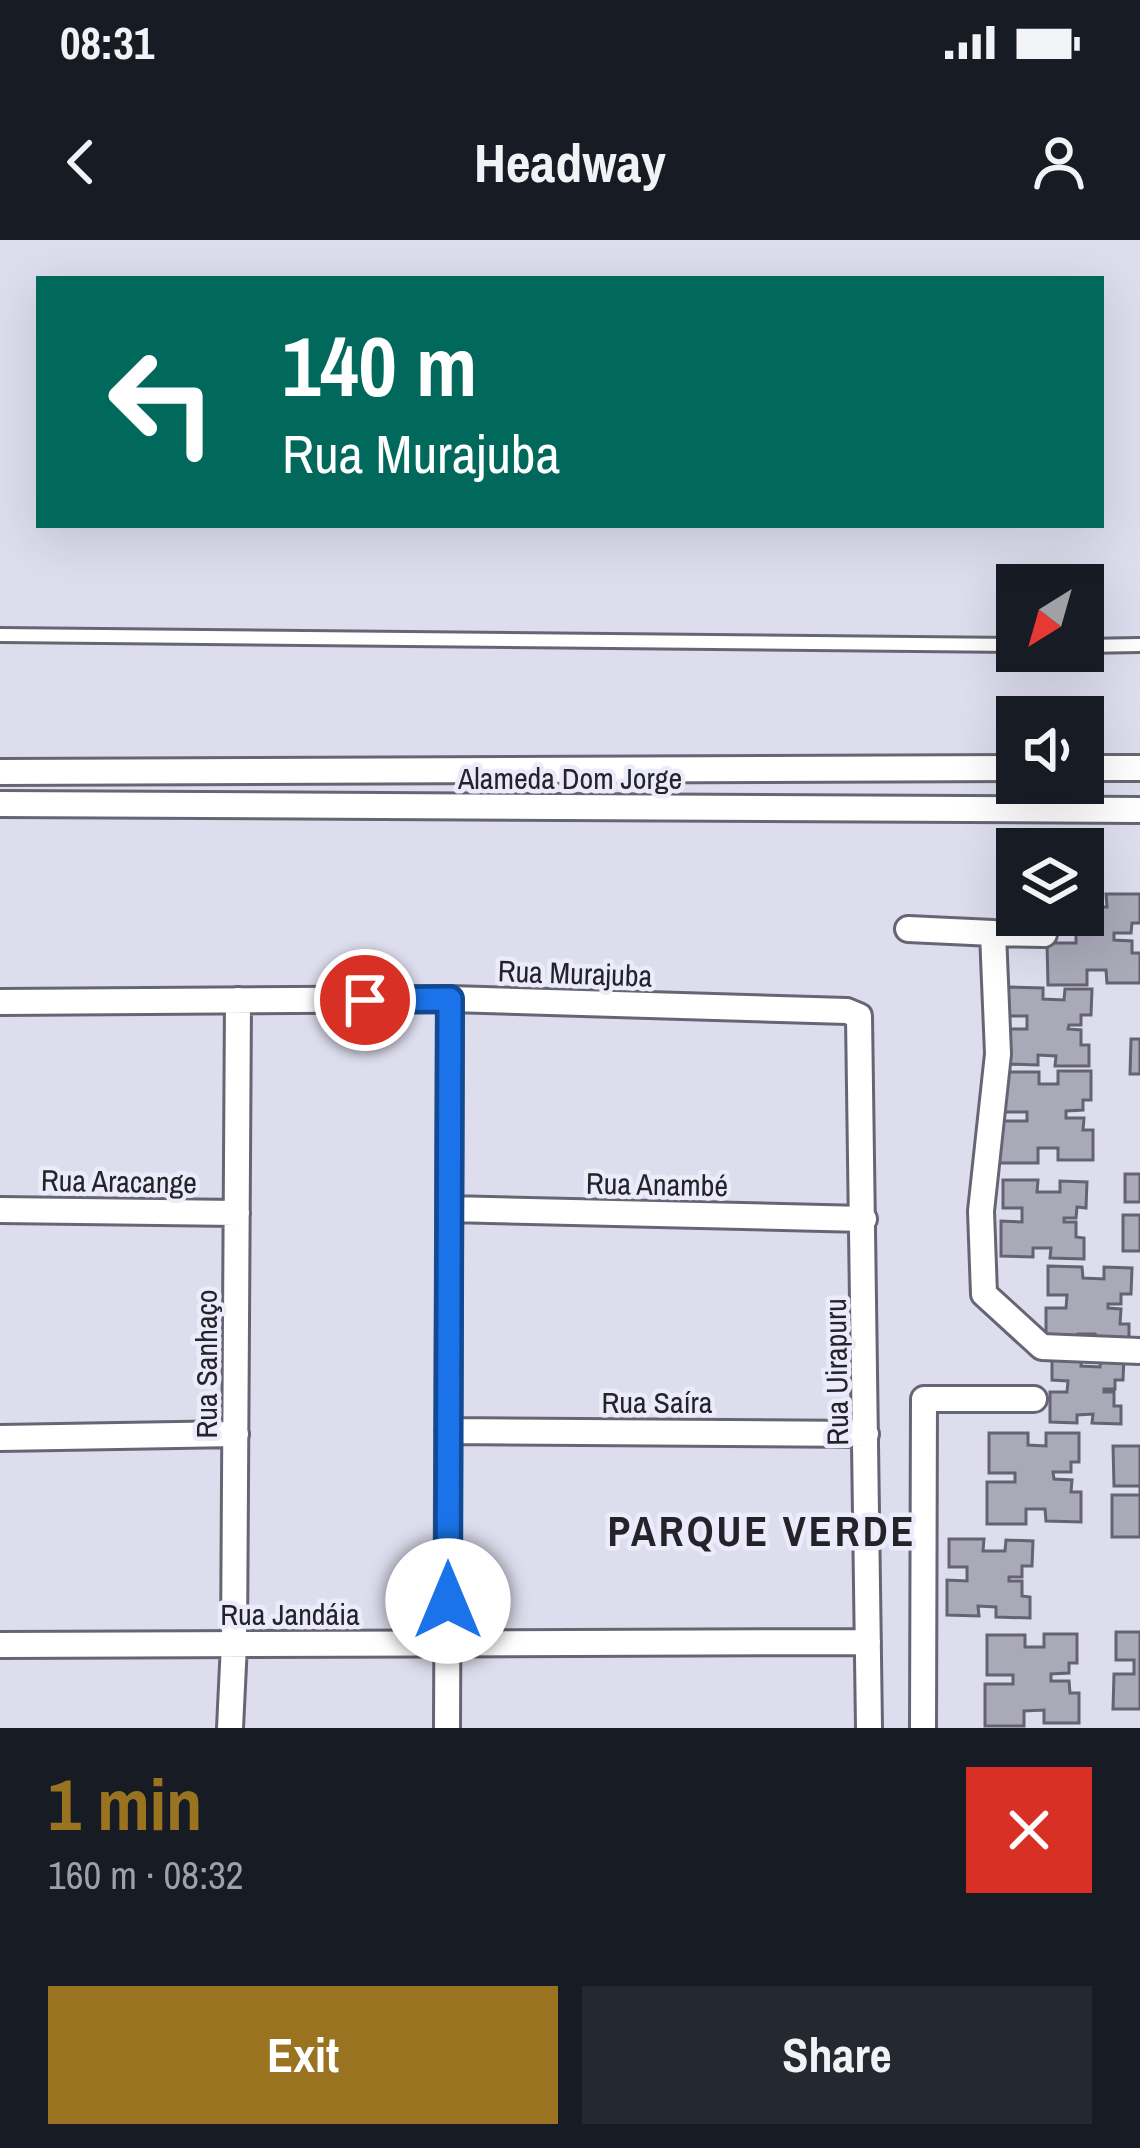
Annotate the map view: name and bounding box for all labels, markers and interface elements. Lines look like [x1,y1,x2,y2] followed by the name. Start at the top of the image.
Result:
[60,12,154,73] text: 08:31
[474,126,666,199] text: Headway
[48,129,114,195] icon: back
[1026,129,1092,195] icon: person
[282,309,477,422] text: 140 m
[84,324,240,480] icon: left
[282,417,560,490] text: Rua Murajuba
[996,564,1104,672] north arrow
[996,564,1104,936] map controls
[996,696,1104,804] button: sound
[457,758,682,798] street label: Alameda Dom Jorge
[996,828,1104,936] button: layers
[314,949,416,1051] pin
[497,950,653,996] street label: Rua Murajuba
[332,967,398,1033] icon: arrive
[41,1160,197,1202] street label: Rua Aracange
[586,1163,728,1205] street label: Rua Anambé
[186,1289,226,1439] street label: Rua Sanhaço
[815,1298,857,1446] street label: Rua Uirapuru
[602,1382,713,1422] street label: Rua Saíra
[607,1503,917,1559] district label: PARQUE VERDE
[385,1538,511,1664] position arrow
[220,1594,360,1634] street label: Rua Jandáia
[48,1755,202,1852] text: 1 min
[966,1767,1092,1893] button: close
[48,1849,244,1901] text: 160 m · 08:32
[48,1986,558,2124] button: Exit
[582,1986,1092,2124] button: Share

